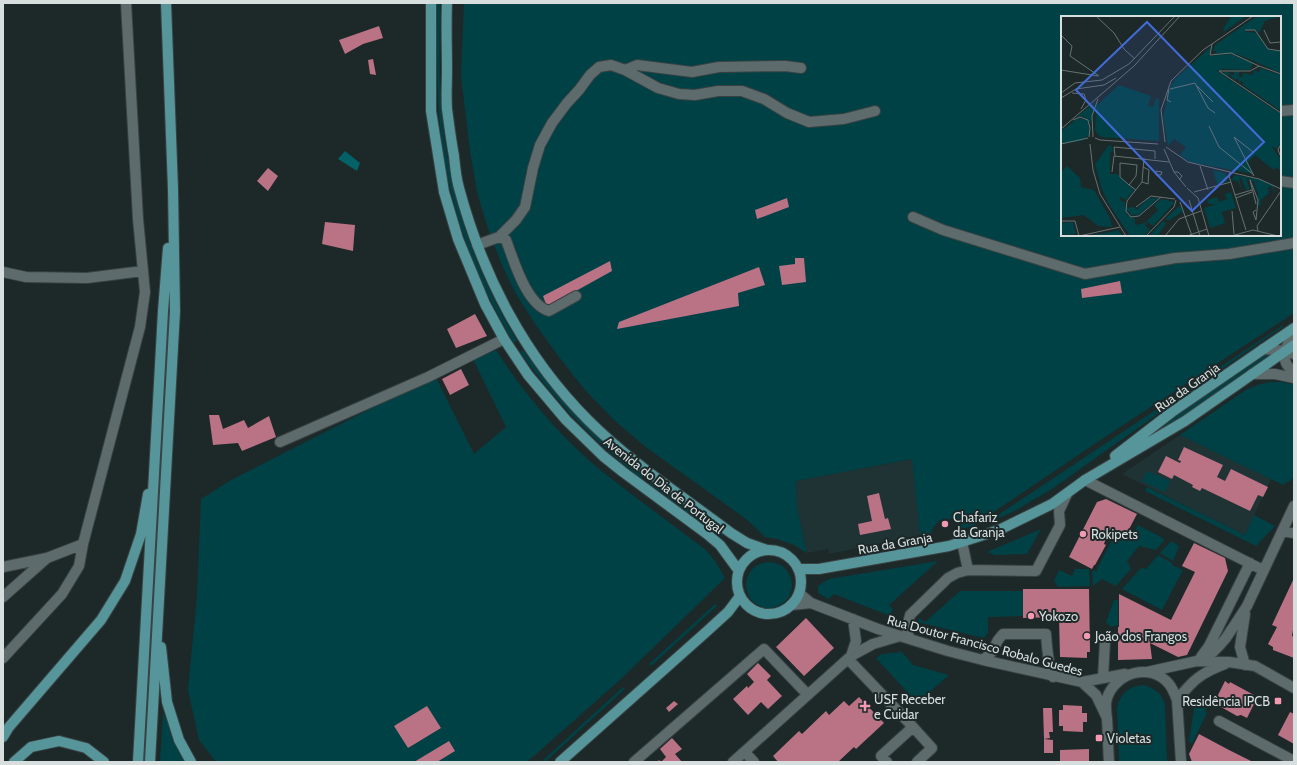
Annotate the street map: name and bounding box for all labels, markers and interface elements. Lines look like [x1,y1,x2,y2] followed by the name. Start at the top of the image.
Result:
[1061,16,1281,236] inset map
[1152,358,1224,416] street label: Rua da Granja
[601,433,727,537] street label: Avenida do Dia de Portugal
[953,509,1005,541] place label: Chafariz da Granja
[940,519,950,529] marker: Chafariz da Granja
[1091,526,1139,542] place label: Rokipets
[857,528,934,558] street label: Rua da Granja
[1078,529,1088,539] marker: Rokipets
[1038,608,1078,624] place label: Yokozo
[885,611,1085,679] street label: Rua Doutor Francisco Robalo Guedes
[1026,611,1036,621] marker: Yokozo
[1094,628,1188,644] place label: João dos Frangos
[1082,631,1092,641] marker: João dos Frangos
[874,691,946,722] place label: USF Receber e Cuidar
[1182,693,1270,709] place label: Residência IPCB
[1273,696,1283,706] marker: Residência IPCB
[859,700,871,712] marker: USF Receber e Cuidar
[1107,730,1152,746] place label: Violetas
[1094,733,1104,743] marker: Violetas

